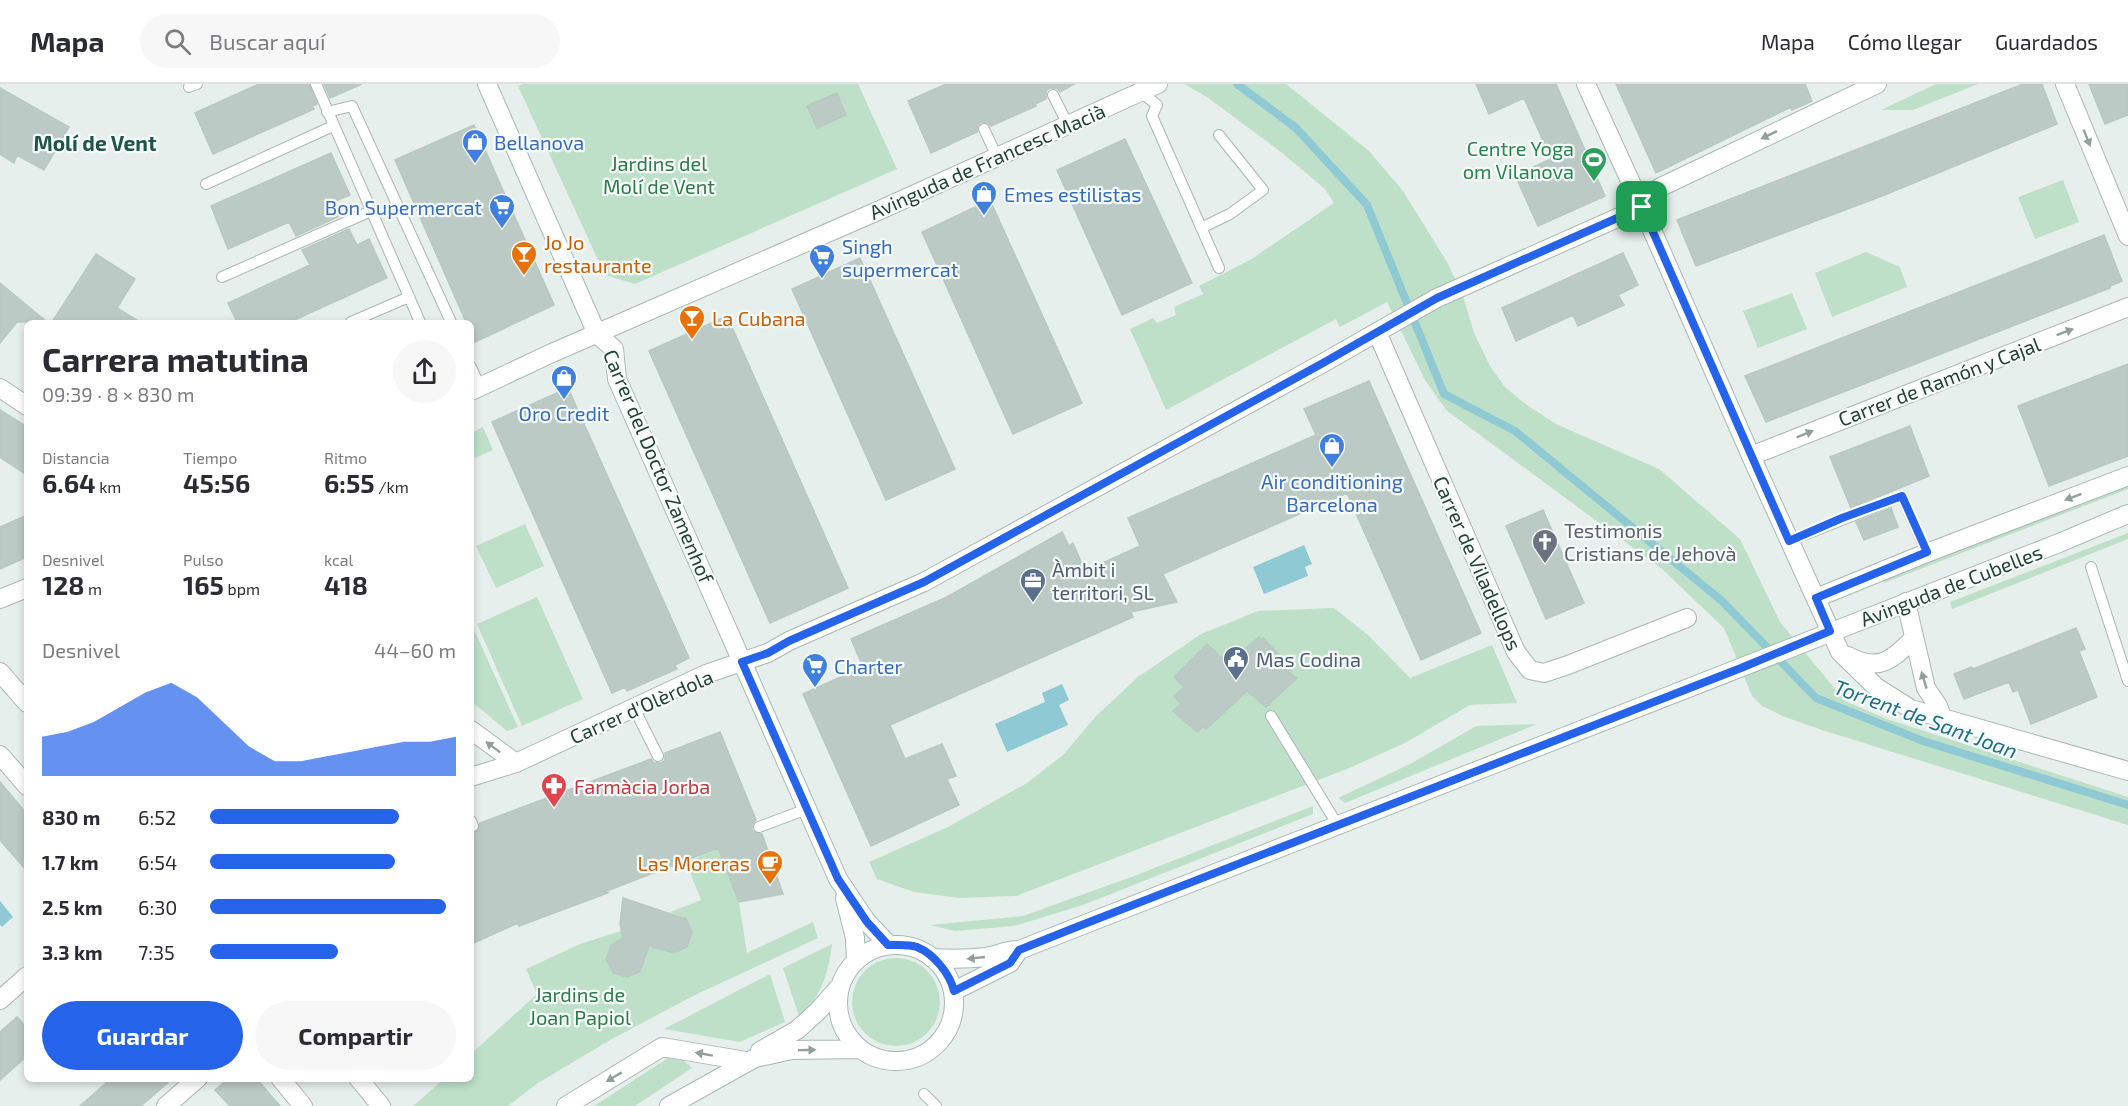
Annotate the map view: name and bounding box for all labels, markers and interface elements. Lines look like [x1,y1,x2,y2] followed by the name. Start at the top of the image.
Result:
[140,14,560,68] search box
[30,24,104,58] text: Mapa
[161,25,194,58] icon: search
[209,28,325,54] text: Buscar aquí
[1761,29,1815,54] text: Mapa
[1848,29,1962,54] text: Cómo llegar
[1995,29,2098,54] text: Guardados
[865,98,1109,224] street label: Avinguda de Francesc Macià
[460,127,490,165] shop icon: Bellanova
[2083,129,2092,147] one-way arrow
[34,130,157,155] district label: Molí de Vent
[494,130,584,154] place label: Bellanova
[1761,130,1778,139] one-way arrow
[1463,136,1574,183] place label: Centre Yoga om Vilanova
[1579,145,1609,183] sports icon: Centre Yoga om Vilanova
[603,151,715,198] park label: Jardins del Molí de Vent
[969,179,999,217] shop icon: Emes estilistas
[1616,181,1667,232] pin
[1004,182,1141,206] place label: Emes estilistas
[1625,190,1658,223] icon: arrive
[487,192,517,230] supermarket icon: Bon Supermercat
[325,195,482,219] place label: Bon Supermercat
[544,230,652,277] place label: Jo Jo restaurante
[842,234,959,281] place label: Singh supermercat
[509,239,539,277] bar icon: Jo Jo restaurante
[807,242,837,280] supermarket icon: Singh supermercat
[677,303,707,341] bar icon: La Cubana
[712,306,806,330] place label: La Cubana
[2056,326,2074,336] one-way arrow
[1835,331,2043,431] street label: Carrer de Ramón y Cajal
[42,339,309,379] text: Carrera matutina
[393,340,456,403] button: share
[599,346,719,587] street label: Carrer del Doctor Zamenhof
[549,363,579,401] shop icon: Oro Credit
[42,382,194,406] text: 09:39 · 8 × 830 m
[519,401,610,425] place label: Oro Credit
[1796,429,1814,438] one-way arrow
[1317,431,1347,469] shop icon: Air conditioning Barcelona
[42,448,109,467] text: Distancia
[183,448,237,467] text: Tiempo
[324,448,367,467] text: Ritmo
[42,467,96,498] text: 6.64
[183,467,250,498] text: 45:56
[324,467,375,498] text: 6:55
[1261,469,1403,516] place label: Air conditioning Barcelona
[1429,472,1527,654] street label: Carrer de Viladellops
[96,477,121,496] text: km
[375,477,409,496] text: /km
[2064,492,2082,502] one-way arrow
[1564,518,1736,565] place label: Testimonis Cristians de Jehovà
[1530,527,1560,565] church icon: Testimonis Cristians de Jehovà
[1857,539,2045,631] street label: Avinguda de Cubelles
[42,550,104,569] text: Desnivel
[183,550,224,569] text: Pulso
[324,550,353,569] text: kcal
[1052,557,1154,604] place label: Àmbit i territori, SL
[1018,566,1048,604] office icon: Àmbit i territori, SL
[42,569,85,600] text: 128
[183,569,224,600] text: 165
[324,569,368,600] text: 418
[85,579,102,598] text: m
[224,579,260,598] text: bpm
[42,638,120,662] text: Desnivel
[374,638,456,662] text: 44–60 m
[1221,644,1251,682] public building icon: Mas Codina
[1256,647,1361,671] place label: Mas Codina
[800,651,830,689] supermarket icon: Charter
[834,654,902,678] place label: Charter
[566,664,716,748] street label: Carrer d'Olèrdola
[1919,671,1928,689] one-way arrow
[1831,673,2021,763] water label: Torrent de Sant Joan
[486,741,502,753] one-way arrow
[539,771,569,809] pharmacy icon: Farmàcia Jorba
[574,774,710,798] place label: Farmàcia Jorba
[42,805,100,829] text: 830 m
[138,805,176,829] text: 6:52
[755,848,785,886] cafe icon: Las Moreras
[42,850,99,874] text: 1.7 km
[138,850,177,874] text: 6:54
[638,851,750,875] place label: Las Moreras
[42,895,103,919] text: 2.5 km
[138,895,177,919] text: 6:30
[42,940,103,964] text: 3.3 km
[138,940,175,964] text: 7:35
[967,953,986,963] one-way arrow
[529,982,631,1029] park label: Jardins de Joan Papiol
[42,1001,243,1070] button: Guardar
[255,1001,456,1070] button: Compartir
[797,1045,816,1055] one-way arrow
[694,1049,713,1058] one-way arrow
[606,1071,622,1082] one-way arrow

